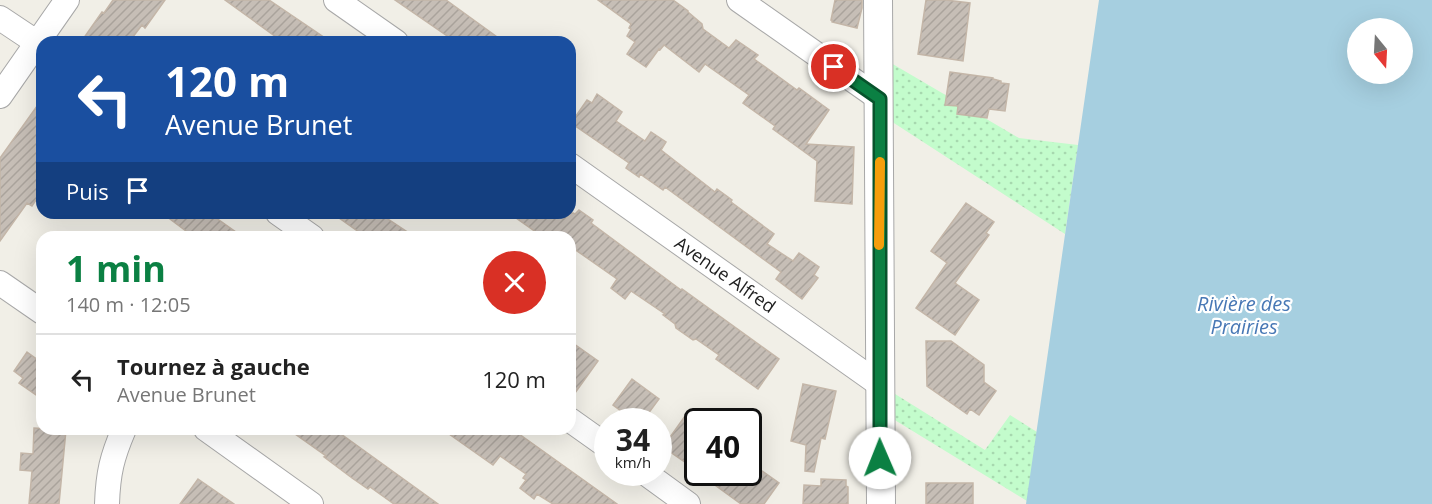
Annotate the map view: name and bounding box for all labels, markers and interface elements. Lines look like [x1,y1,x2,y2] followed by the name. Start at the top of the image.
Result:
[1347,18,1413,84] north arrow
[1347,18,1413,84] map controls
[808,41,859,92] pin
[817,50,850,83] icon: arrive
[165,52,289,109] text: 120 m
[66,60,144,138] icon: left
[165,106,352,143] text: Avenue Brunet
[121,174,154,207] icon: arrive
[66,176,109,206] text: Puis
[670,231,781,318] street label: Avenue Alfred
[66,244,166,293] text: 1 min
[483,251,546,314] button: close
[1197,290,1291,340] water label: Rivière des Prairies
[66,291,191,318] text: 140 m · 12:05
[117,351,310,381] text: Tournez à gauche
[66,363,99,396] icon: left
[482,364,546,394] text: 120 m
[117,381,256,408] text: Avenue Brunet
[684,408,762,486] speed limit sign: 40
[616,419,650,460] text: 34
[848,426,912,490] position arrow
[615,452,651,472] text: km/h

